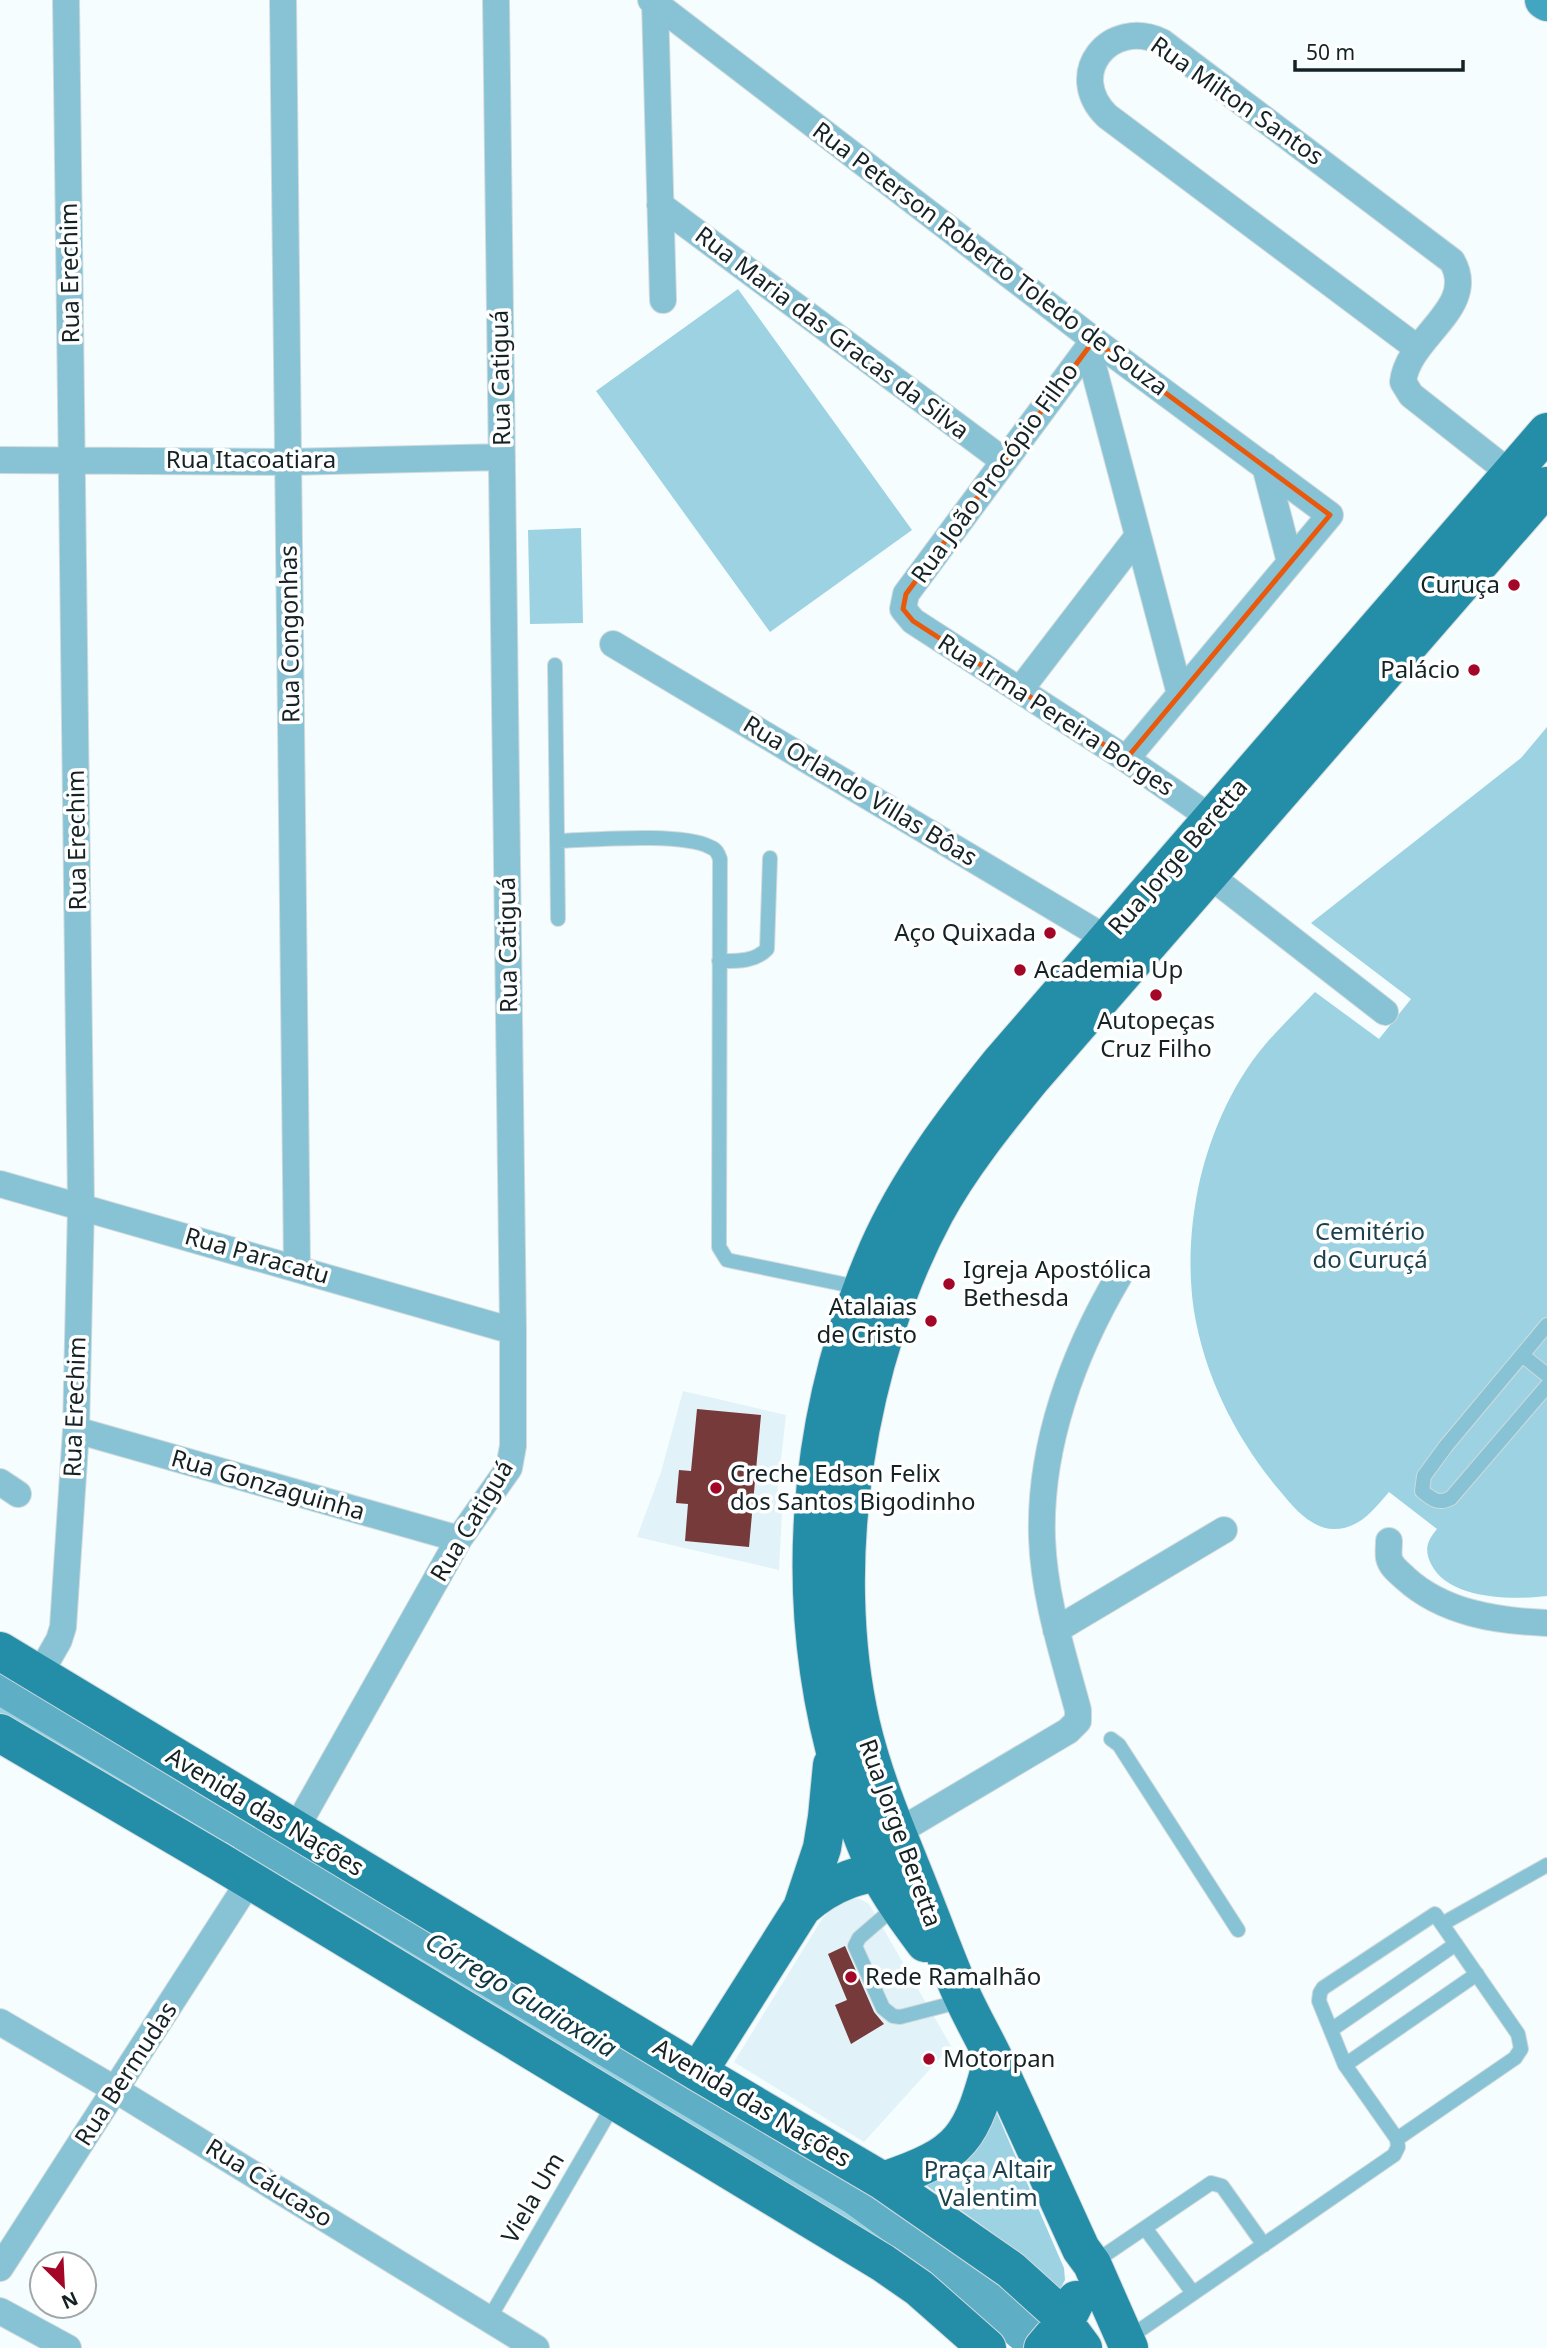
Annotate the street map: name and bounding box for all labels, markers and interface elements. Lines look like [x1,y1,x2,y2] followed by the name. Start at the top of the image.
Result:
[1145,28,1331,172] street label: Rua Milton Santos
[1295,28,1463,72] scale bar
[1306,38,1355,66] text: 50 m
[806,113,1175,402] street label: Rua Peterson Roberto Toledo de Souza
[51,202,86,344] street label: Rua Erechim
[689,218,977,446] street label: Rua Maria das Gracas da Silva
[482,310,517,446] street label: Rua Catiguá
[903,355,1085,589] street label: Rua João Procópio Filho
[166,442,336,475] street label: Rua Itacoatiara
[270,545,307,723] street label: Rua Congonhas
[1420,567,1500,600] place label: Curuça
[1506,577,1522,593] marker: Curuça
[932,625,1181,803] street label: Rua Irma Pereira Borges
[1380,652,1460,685] place label: Palácio
[1466,662,1482,678] marker: Palácio
[738,707,984,873] street label: Rua Orlando Villas Bôas
[58,769,93,911] street label: Rua Erechim
[1100,771,1254,941] street label: Rua Jorge Beretta
[489,877,524,1013] street label: Rua Catiguá
[894,915,1036,948] place label: Aço Quixada
[1042,925,1058,941] marker: Aço Quixada
[1034,952,1183,985] place label: Academia Up
[1012,962,1028,978] marker: Academia Up
[1148,987,1164,1003] marker: Autopeças Cruz Filho
[1097,1003,1215,1064] place label: Autopeças Cruz Filho
[1312,1214,1428,1275] park label: Cemitério do Curuçá
[181,1218,333,1291] street label: Rua Paracatu
[963,1252,1151,1313] place label: Igreja Apostólica Bethesda
[941,1276,957,1292] marker: Igreja Apostólica Bethesda
[817,1289,917,1350] place label: Atalaias de Cristo
[923,1313,939,1329] marker: Atalaias de Cristo
[55,1336,92,1478] street label: Rua Erechim
[168,1440,369,1527] street label: Rua Gonzaguinha
[422,1453,520,1587] street label: Rua Catiguá
[730,1456,976,1517] place label: Creche Edson Felix dos Santos Bigodinho
[708,1480,724,1496] marker: Creche Edson Felix dos Santos Bigodinho
[852,1734,951,1931] street label: Rua Jorge Beretta
[161,1739,371,1883] street label: Avenida das Nações
[419,1923,624,2066] water label: Córrego Guaiaxaia
[865,1959,1041,1992] place label: Rede Ramalhão
[843,1969,859,1985] marker: Rede Ramalhão
[66,1995,184,2152] street label: Rua Bermudas
[648,2030,858,2174] street label: Avenida das Nações
[943,2041,1055,2074] place label: Motorpan
[921,2051,937,2067] marker: Motorpan
[200,2130,340,2234] street label: Rua Cáucaso
[492,2146,571,2249] street label: Viela Um
[924,2152,1052,2213] park label: Praça Altair Valentim
[28,2250,98,2320] north arrow
[58,2286,82,2316] text: N

